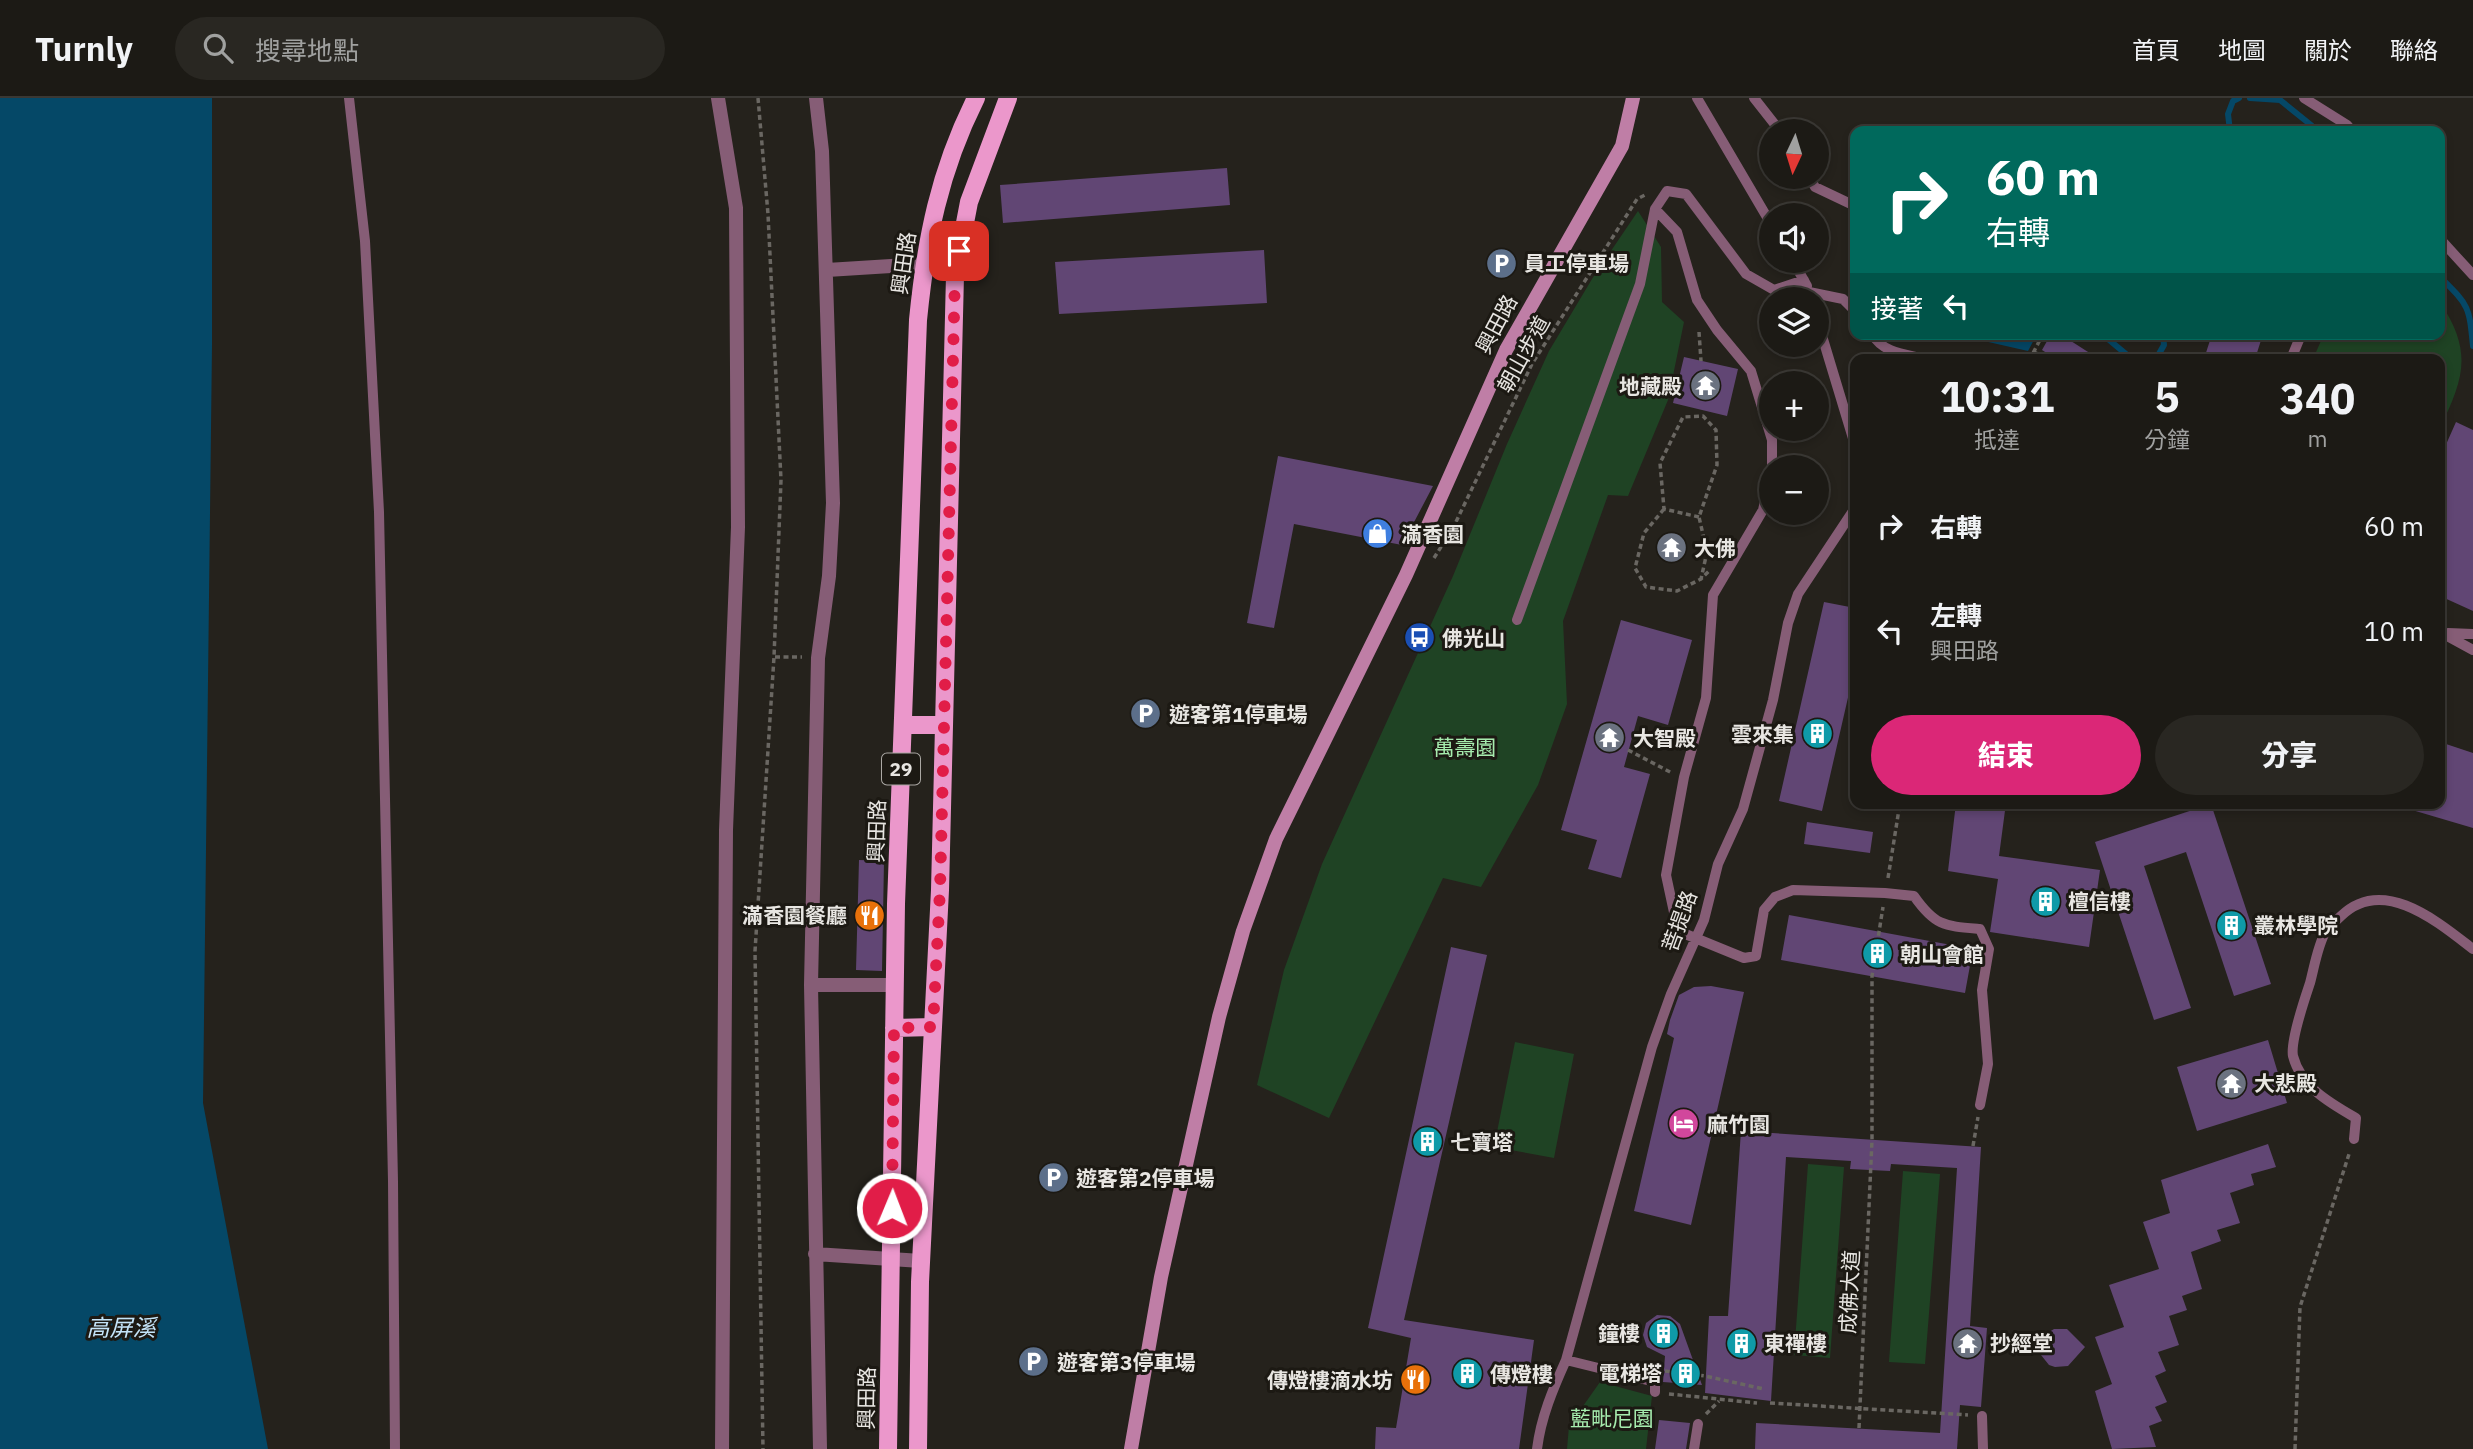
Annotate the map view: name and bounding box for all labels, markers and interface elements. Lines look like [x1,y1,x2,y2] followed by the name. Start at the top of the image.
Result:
[175,17,665,80] search box
[35,27,133,70] text: Turnly
[199,29,237,67] icon: search
[255,33,359,67] text: 搜尋地點
[2132,34,2180,66] text: 首頁
[2218,34,2266,66] text: 地圖
[2304,34,2352,66] text: 關於
[2390,34,2438,66] text: 聯絡
[1759,119,1829,189] north arrow
[1759,119,1829,525] map controls
[1986,145,2100,208] text: 60 m
[1871,154,1962,245] icon: right
[1759,203,1829,273] button: sound
[1986,211,2050,253] text: 右轉
[929,221,989,281] pin
[885,230,921,296] street label: 興田路
[940,232,978,270] icon: arrive
[1484,246,1518,280] parking icon: 員工停車場
[1524,249,1629,277] place label: 員工停車場
[1759,287,1829,357] button: layers
[1937,287,1975,325] icon: left
[1469,290,1523,358] street label: 興田路
[1871,291,1923,325] text: 接著
[1490,310,1556,398] street label: 朝山步道
[1688,369,1722,403] temple icon: 地藏殿
[1940,369,2054,424] text: 10:31
[2154,369,2180,424] text: 5
[1759,371,1829,441] button: +
[2280,371,2355,426] text: 340
[1619,372,1682,400] place label: 地藏殿
[2307,423,2328,453] text: m
[1974,424,2020,454] text: 抵達
[2144,424,2190,454] text: 分鐘
[1759,455,1829,525] button: −
[1871,507,1909,545] icon: right
[2364,509,2424,543] text: 60 m
[1930,510,1982,544] text: 右轉
[1361,517,1395,551] shop icon: 滿香園
[1401,520,1464,548] place label: 滿香園
[1654,531,1688,565] temple icon: 大佛
[1694,534,1736,562] place label: 大佛
[1930,598,1982,632] text: 左轉
[1871,612,1909,650] icon: left
[2364,614,2424,648] text: 10 m
[1402,621,1436,655] bus stop icon: 佛光山
[1442,624,1505,652] place label: 佛光山
[1930,635,1999,665] text: 興田路
[1129,697,1163,731] parking icon: 遊客第1停車場
[1169,700,1308,728] place label: 遊客第1停車場
[1871,715,2141,795] button: 結束
[2155,715,2424,795] button: 分享
[1800,717,1834,751] building icon: 雲來集
[1731,720,1794,748] place label: 雲來集
[1593,721,1627,755] temple icon: 大智殿
[1633,724,1696,752] place label: 大智殿
[1434,733,1497,761] park label: 萬壽園
[882,754,920,784] road number: 29
[861,799,891,863] street label: 興田路
[2028,884,2062,918] building icon: 檀信樓
[1655,887,1703,955] street label: 菩提路
[2068,887,2131,915] place label: 檀信樓
[853,898,887,932] restaurant icon: 滿香園餐廳
[742,901,847,929] place label: 滿香園餐廳
[2214,908,2248,942] building icon: 叢林學院
[2254,911,2338,939] place label: 叢林學院
[1860,937,1894,971] building icon: 朝山會館
[1900,940,1984,968] place label: 朝山會館
[2214,1066,2248,1100] temple icon: 大悲殿
[2254,1069,2317,1097] place label: 大悲殿
[1667,1107,1701,1141] hotel icon: 麻竹園
[1707,1110,1770,1138] place label: 麻竹園
[1410,1125,1444,1159] building icon: 七寶塔
[1450,1128,1513,1156] place label: 七寶塔
[1036,1161,1070,1195] parking icon: 遊客第2停車場
[1076,1164,1215,1192] place label: 遊客第2停車場
[855,1171,929,1245] position arrow
[1833,1249,1865,1335] street label: 成佛大道
[87,1312,159,1342] water label: 高屏溪
[1646,1316,1680,1350] building icon: 鐘樓
[1598,1319,1640,1347] place label: 鐘樓
[1724,1326,1758,1360] building icon: 東禪樓
[1950,1326,1984,1360] temple icon: 抄經堂
[1764,1329,1827,1357] place label: 東禪樓
[1990,1329,2053,1357] place label: 抄經堂
[1017,1345,1051,1379] parking icon: 遊客第3停車場
[1057,1348,1196,1376] place label: 遊客第3停車場
[1668,1356,1702,1390] building icon: 電梯塔
[1450,1357,1484,1391] building icon: 傳燈樓
[1599,1359,1662,1387] place label: 電梯塔
[1490,1360,1553,1388] place label: 傳燈樓
[1399,1363,1433,1397] restaurant icon: 傳燈樓滴水坊
[851,1366,881,1430] street label: 興田路
[1267,1366,1393,1394] place label: 傳燈樓滴水坊
[1570,1404,1654,1432] park label: 藍毗尼園

